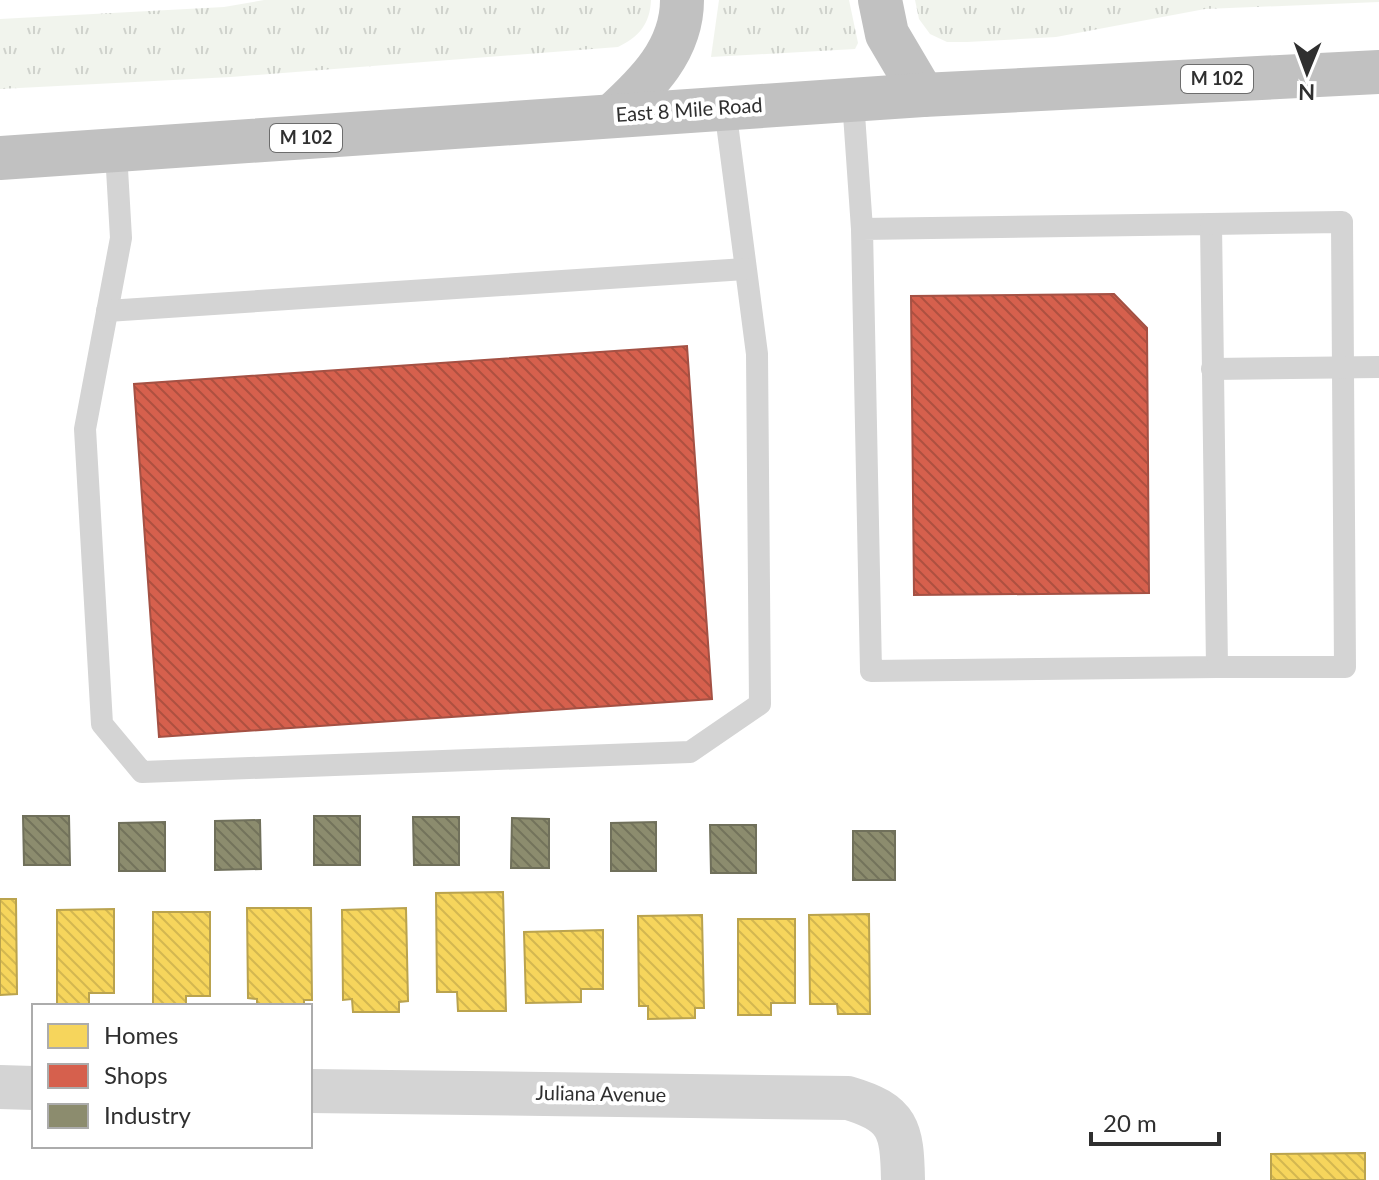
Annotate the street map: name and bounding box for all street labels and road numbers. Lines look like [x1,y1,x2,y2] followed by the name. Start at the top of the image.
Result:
[1181,65,1253,93] road number: M 102
[615,92,763,126] street label: East 8 Mile Road
[270,124,342,152] road number: M 102
[536,1080,666,1106] street label: Juliana Avenue

